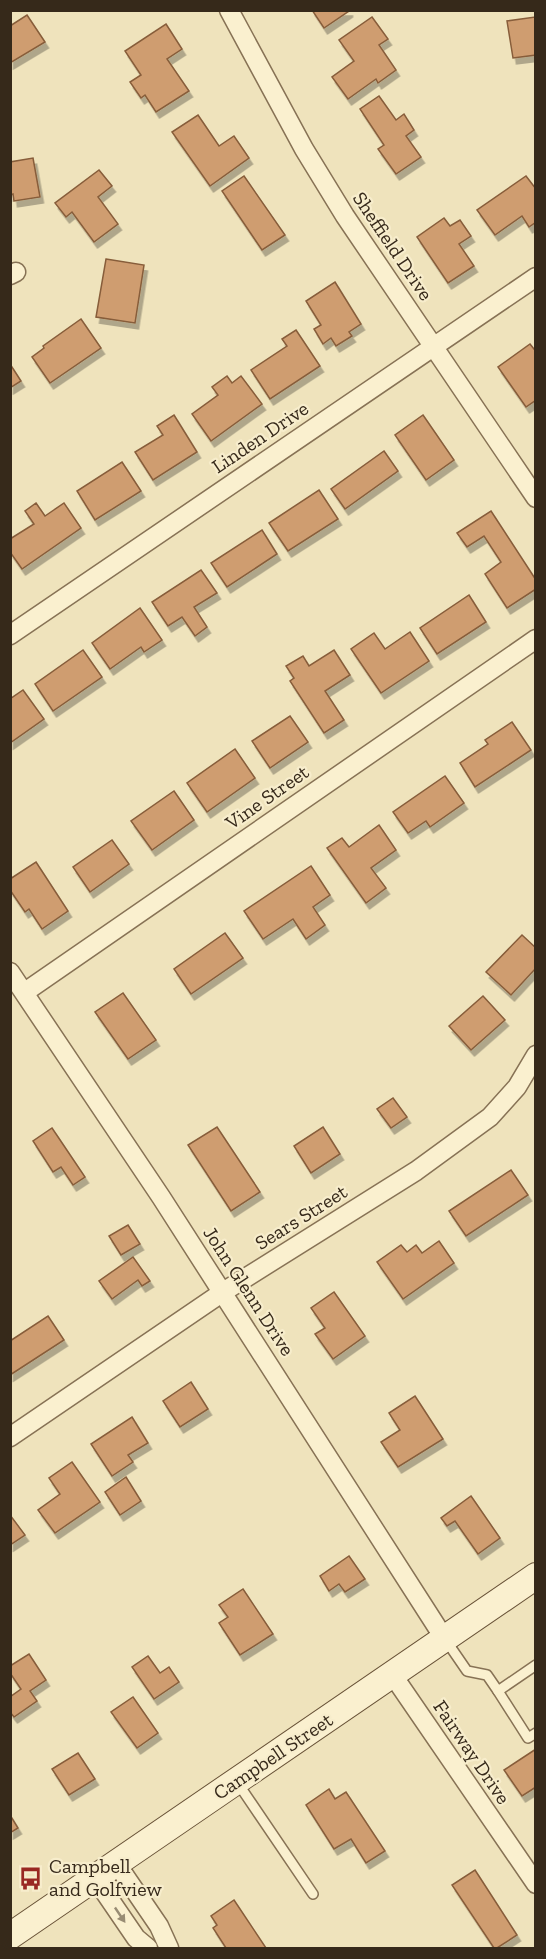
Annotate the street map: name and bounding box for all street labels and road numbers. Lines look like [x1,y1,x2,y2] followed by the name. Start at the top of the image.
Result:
[348,187,438,305] street label: Sheffield Drive
[207,396,313,478] street label: Linden Drive
[220,759,314,835] street label: Vine Street
[250,1179,352,1255] street label: Sears Street
[198,1222,300,1360] street label: John Glenn Drive
[428,1695,516,1809] street label: Fairway Drive
[209,1707,338,1805] street label: Campbell Street

